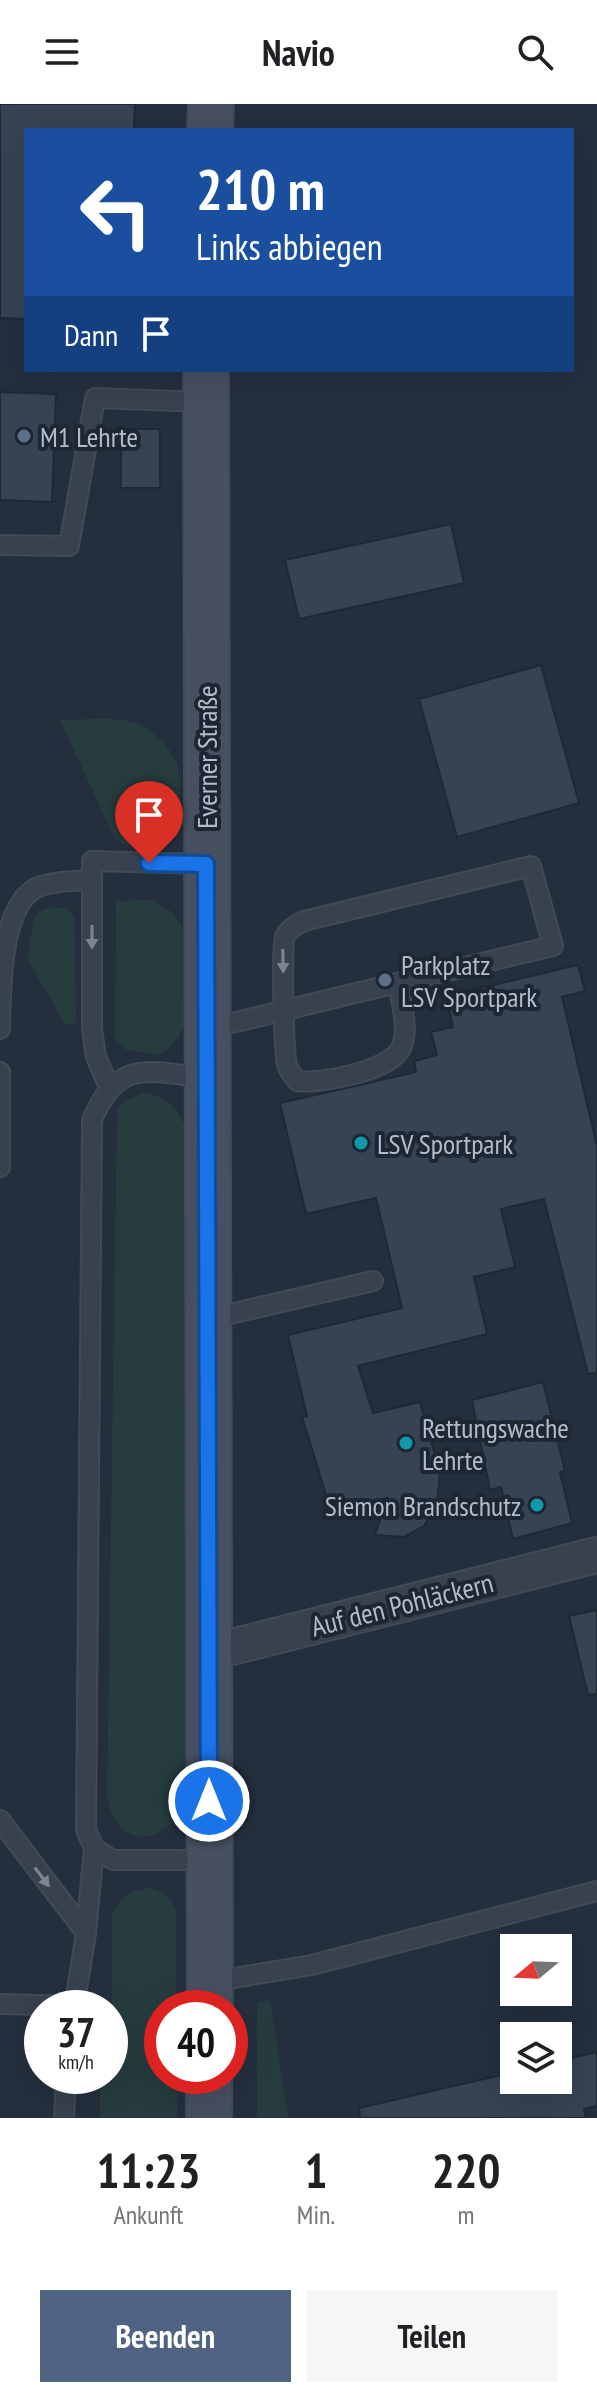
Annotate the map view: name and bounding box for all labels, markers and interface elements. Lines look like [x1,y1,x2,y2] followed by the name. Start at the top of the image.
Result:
[262,29,335,76] text: Navio
[40,30,84,74] icon: menu
[513,30,557,74] icon: search
[196,153,325,225] text: 210 m
[64,160,168,264] icon: left
[196,223,383,270] text: Links abbiegen
[134,312,178,356] icon: arrive
[64,315,118,354] text: Dann
[40,418,138,455] place label: M1 Lehrte
[15,427,33,445] marker: M1 Lehrte
[188,685,225,829] street label: Everner Straße
[115,781,183,863] pin
[127,793,171,837] icon: arrive
[86,925,98,950] one-way arrow
[401,946,537,1015] place label: Parkplatz LSV Sportpark
[277,949,289,974] one-way arrow
[376,971,394,989] marker: Parkplatz LSV Sportpark
[377,1125,513,1162] place label: LSV Sportpark
[352,1134,370,1152] marker: LSV Sportpark
[422,1409,569,1478] place label: Rettungswache Lehrte
[397,1434,415,1452] marker: Rettungswache Lehrte
[325,1487,521,1524] place label: Siemon Brandschutz
[528,1496,546,1514] marker: Siemon Brandschutz
[307,1563,497,1645] street label: Auf den Pohläckern
[167,1759,251,1843] position arrow
[34,1867,50,1887] one-way arrow
[500,1934,572,2006] north arrow
[500,1934,572,2094] map controls
[144,1990,248,2094] speed limit sign: 40
[57,2006,95,2058] text: 37
[500,2022,572,2094] button: layers
[58,2049,94,2075] text: km/h
[97,2139,200,2201] text: 11:23
[305,2139,327,2201] text: 1
[432,2139,500,2201] text: 220
[113,2198,183,2231] text: Ankunft
[297,2198,335,2231] text: Min.
[458,2198,475,2231] text: m
[40,2290,291,2382] button: Beenden
[307,2290,557,2382] button: Teilen

